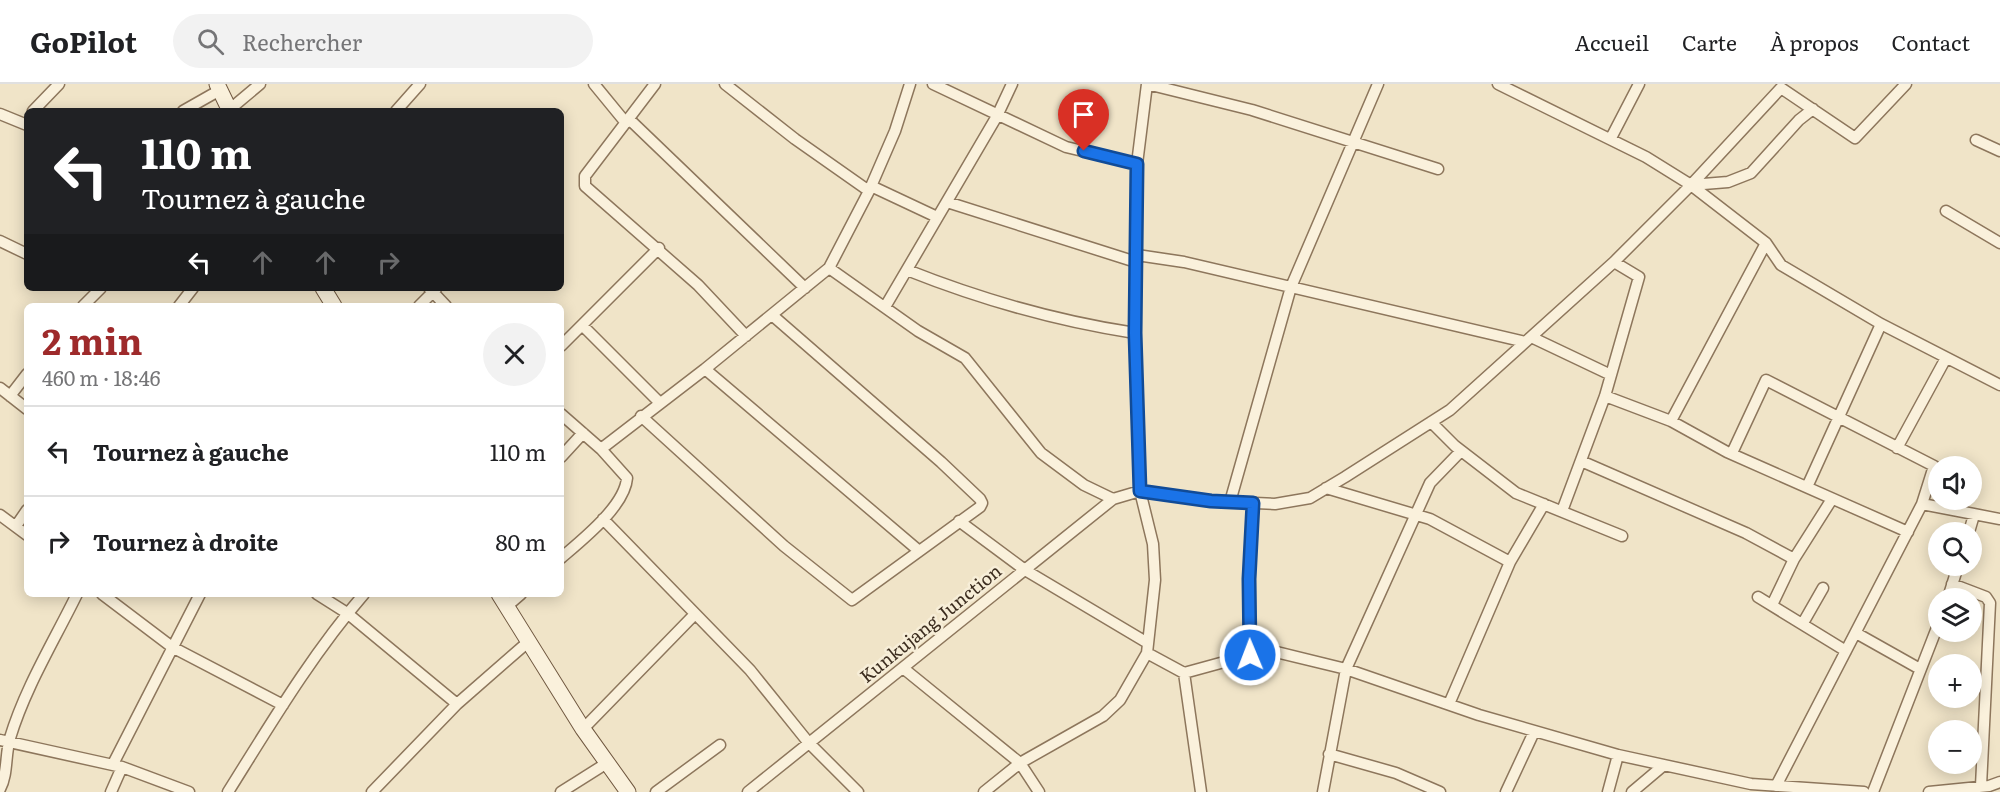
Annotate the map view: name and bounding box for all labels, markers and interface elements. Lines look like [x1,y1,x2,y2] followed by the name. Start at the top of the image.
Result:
[173,14,593,68] search box
[30,20,137,62] text: GoPilot
[194,25,227,58] icon: search
[242,25,362,58] text: Rechercher
[1575,26,1649,57] text: Accueil
[1682,26,1737,57] text: Carte
[1770,26,1859,57] text: À propos
[1892,26,1970,57] text: Contact
[1058,89,1109,151] pin
[1067,98,1100,131] icon: arrive
[141,120,252,182] text: 110 m
[42,132,120,210] icon: left
[141,177,365,217] text: Tournez à gauche
[183,246,216,279] icon: left
[246,246,279,279] icon: ahead
[309,246,342,279] icon: ahead
[372,246,405,279] icon: right
[42,313,143,366] text: 2 min
[483,323,546,386] button: close
[42,362,161,392] text: 460 m · 18:46
[42,435,75,468] icon: left
[93,435,289,468] text: Tournez à gauche
[490,435,546,468] text: 110 m
[1928,456,1982,774] map controls
[1928,456,1982,510] button: sound
[1928,522,1982,576] button: search
[42,525,75,558] icon: right
[93,525,278,558] text: Tournez à droite
[495,525,546,558] text: 80 m
[853,557,1007,689] street label: Kunkujang Junction
[1928,588,1982,642] button: layers
[1218,623,1282,687] position arrow
[1928,654,1982,708] button: +
[1928,720,1982,774] button: −

